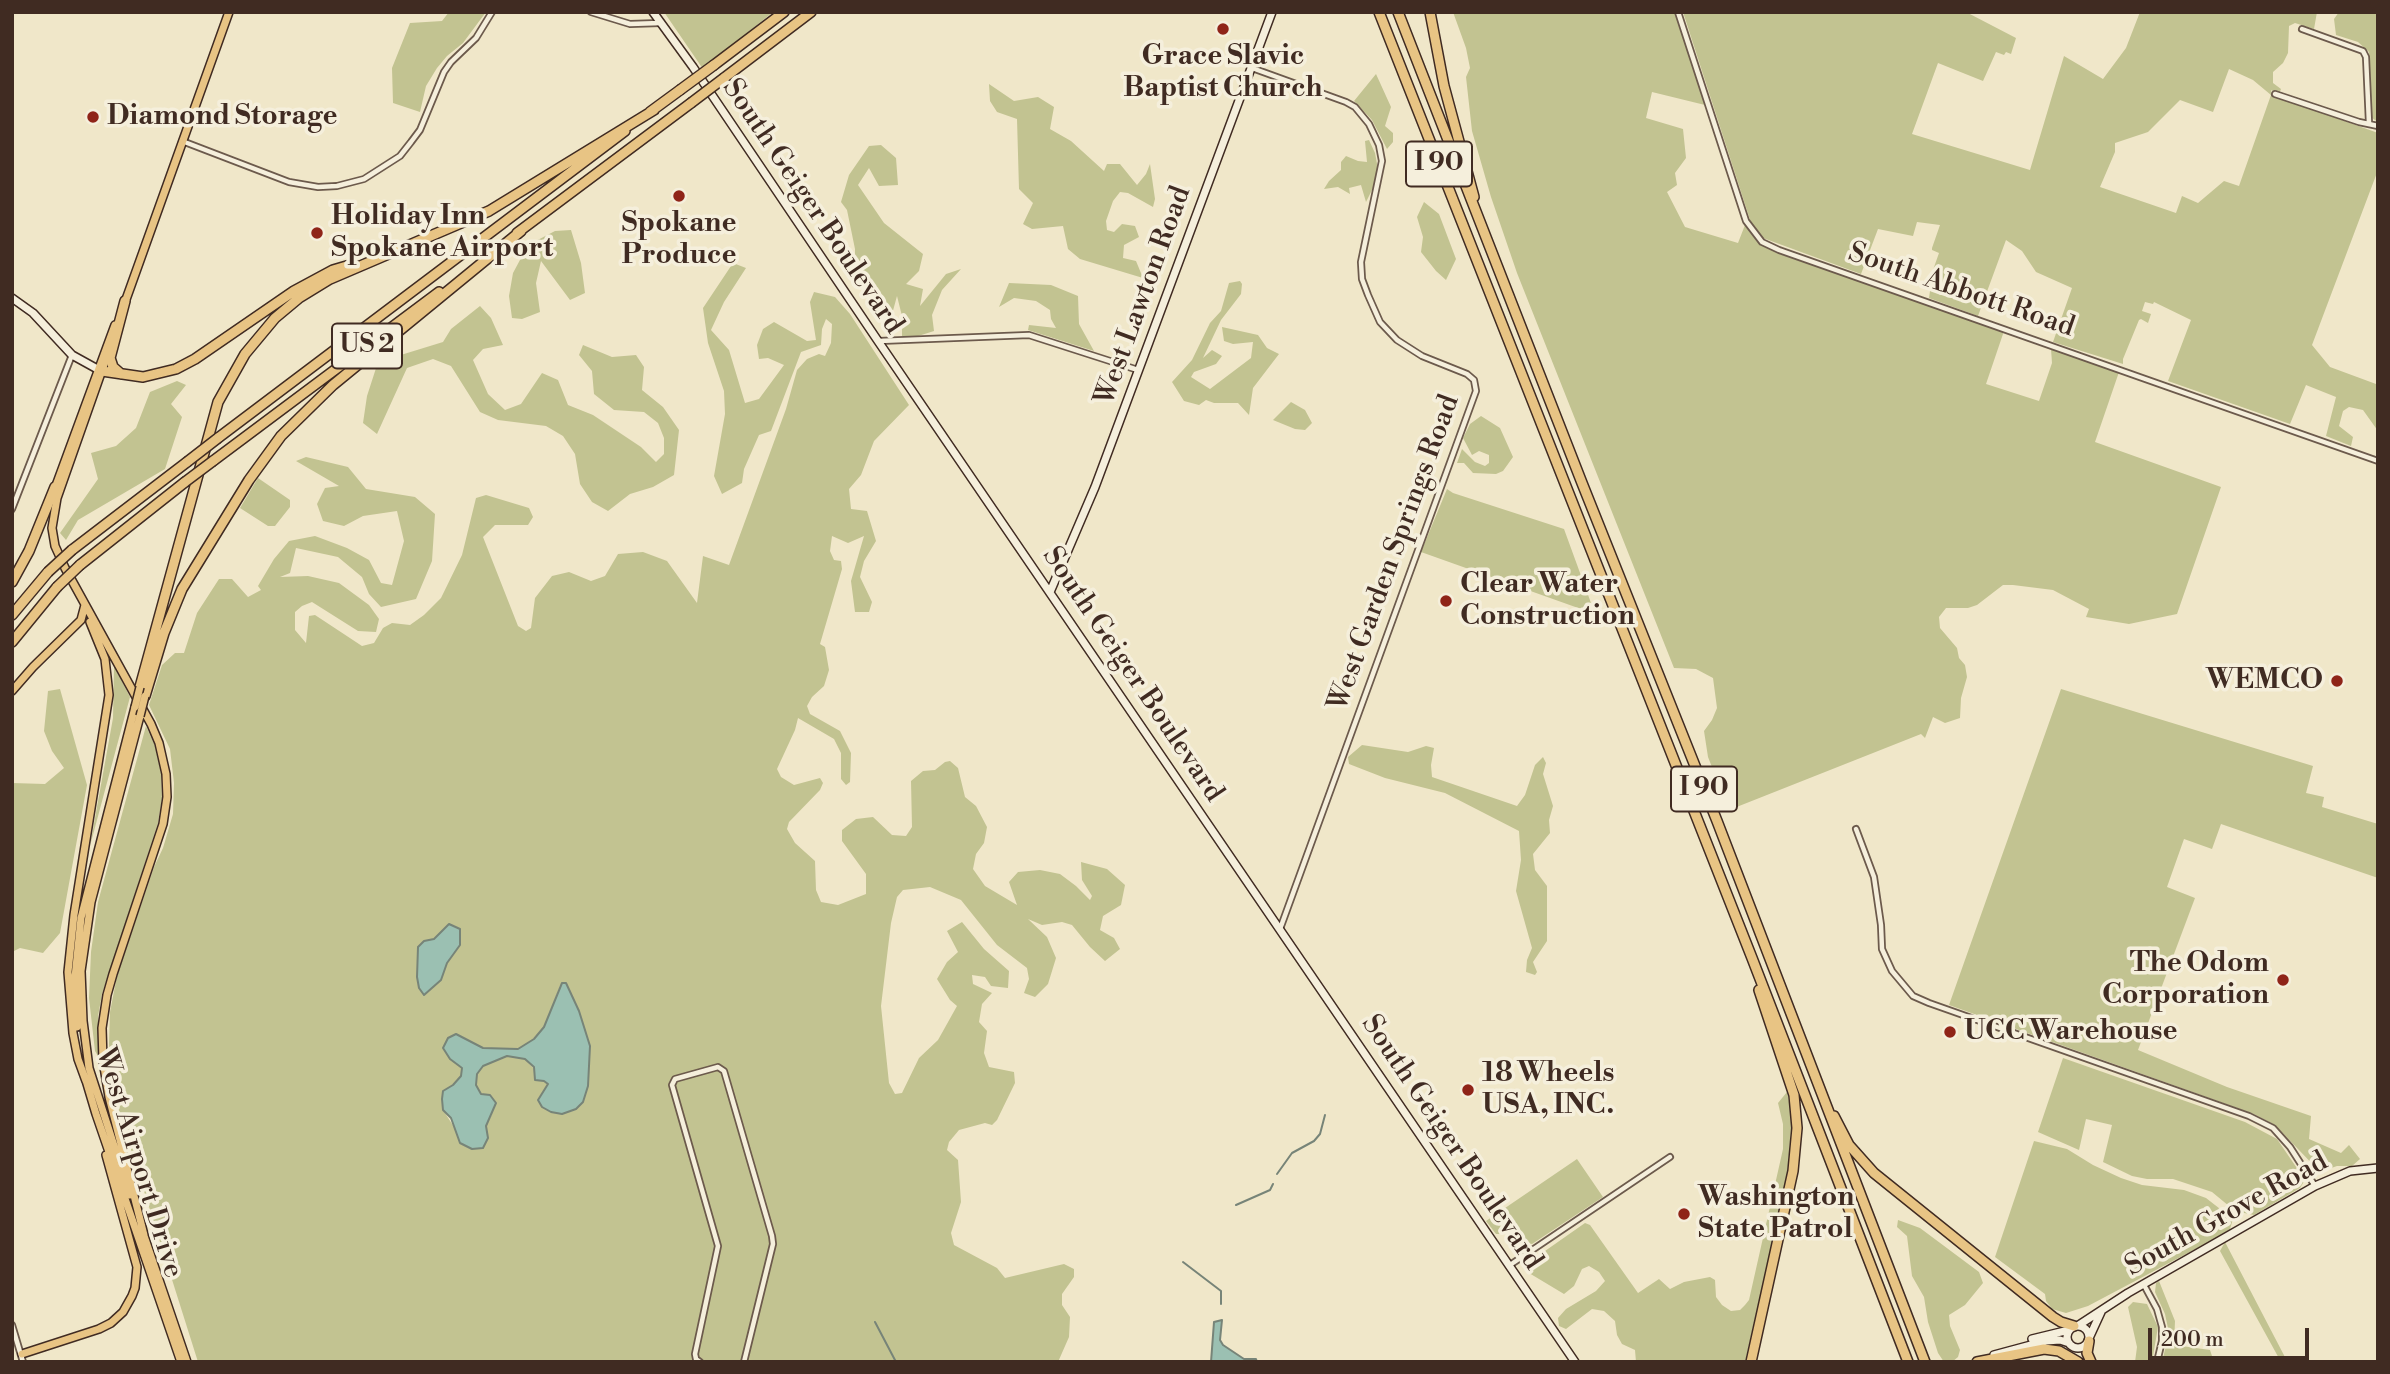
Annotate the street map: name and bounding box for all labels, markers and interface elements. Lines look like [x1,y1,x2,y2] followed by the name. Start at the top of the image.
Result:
[1215,21,1231,37] marker: Grace Slavic Baptist Church
[1123,40,1323,106] place label: Grace Slavic Baptist Church
[714,73,910,341] street label: South Geiger Boulevard
[107,100,338,134] place label: Diamond Storage
[85,109,101,125] marker: Diamond Storage
[1406,141,1472,186] road number: I 90
[1089,182,1199,410] street label: West Lawton Road
[671,188,687,204] marker: Spokane Produce
[331,200,553,266] place label: Holiday Inn Spokane Airport
[621,207,737,273] place label: Spokane Produce
[309,225,325,241] marker: Holiday Inn Spokane Airport
[1843,237,2079,345] street label: South Abbott Road
[332,324,402,368] road number: US 2
[1322,391,1468,715] street label: West Garden Springs Road
[1034,541,1230,809] street label: South Geiger Boulevard
[1460,568,1635,634] place label: Clear Water Construction
[1438,593,1454,609] marker: Clear Water Construction
[2206,664,2323,698] place label: WEMCO
[2329,673,2345,689] marker: WEMCO
[1671,766,1737,811] road number: I 90
[2102,947,2269,1013] place label: The Odom Corporation
[2275,972,2291,988] marker: The Odom Corporation
[1353,1009,1549,1277] street label: South Geiger Boulevard
[1964,1015,2178,1049] place label: UCC Warehouse
[1942,1024,1958,1040] marker: UCC Warehouse
[87,1044,189,1282] street label: West Airport Drive
[1482,1057,1614,1123] place label: 18 Wheels USA, INC.
[1460,1082,1476,1098] marker: 18 Wheels USA, INC.
[2120,1145,2334,1285] street label: South Grove Road
[1698,1181,1855,1247] place label: Washington State Patrol
[1676,1206,1692,1222] marker: Washington State Patrol
[2152,1314,2313,1358] scale bar
[2161,1327,2224,1353] text: 200 m

